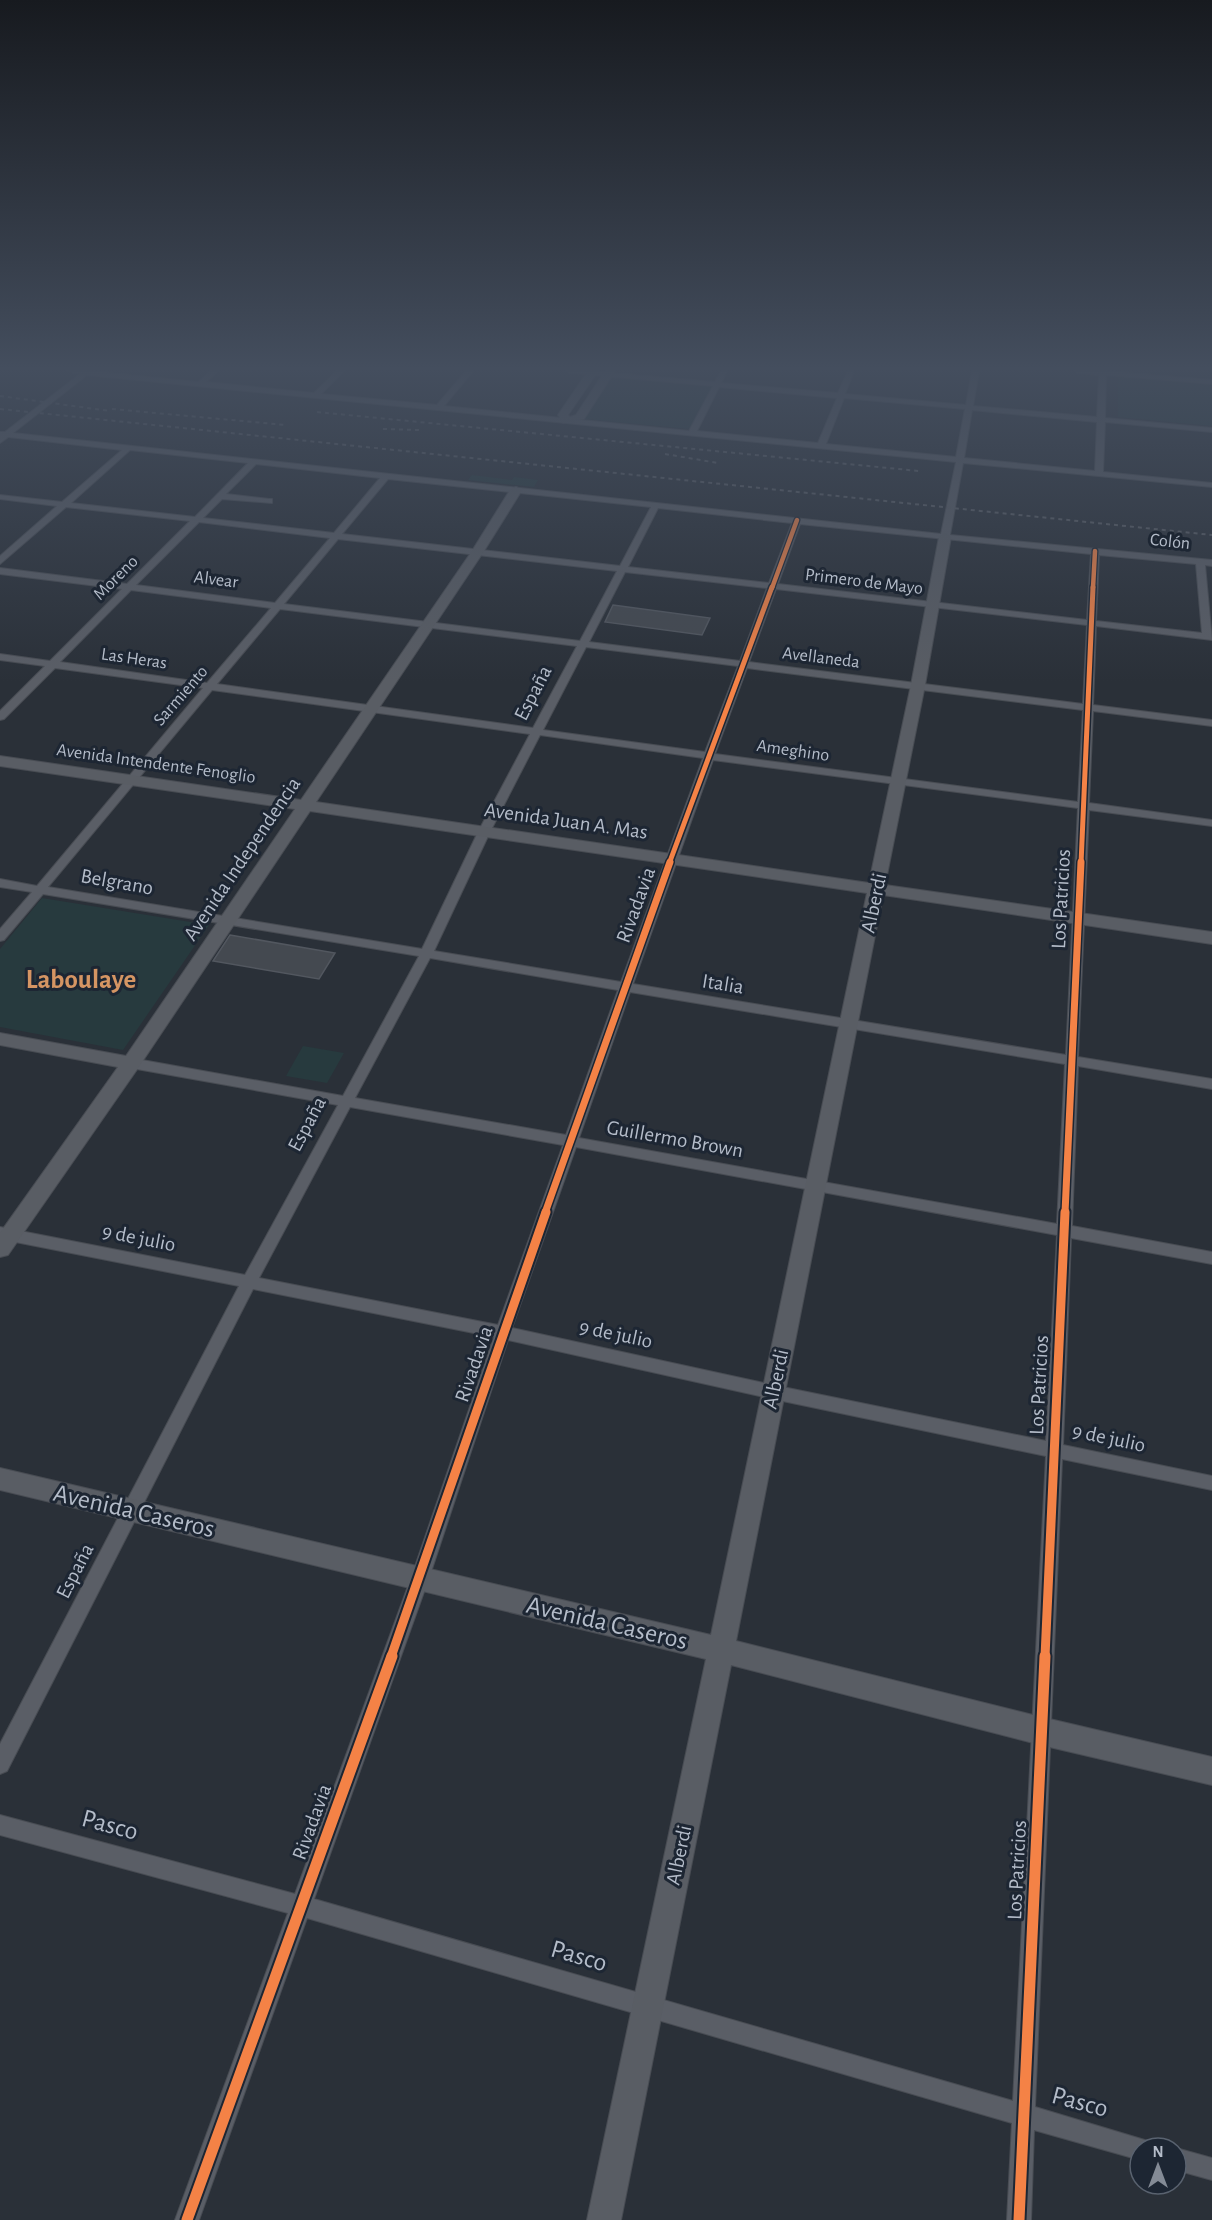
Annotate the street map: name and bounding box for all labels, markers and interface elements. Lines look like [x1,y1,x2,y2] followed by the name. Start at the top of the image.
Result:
[1149,531,1191,553] street label: Colón
[90,552,142,604] street label: Moreno
[804,566,924,598] street label: Primero de Mayo
[193,568,239,592] street label: Alvear
[781,644,861,672] street label: Avellaneda
[100,645,168,673] street label: Las Heras
[510,662,556,724] street label: España
[150,663,212,729] street label: Sarmiento
[755,737,831,765] street label: Ameghino
[55,741,257,787] street label: Avenida Intendente Fenoglio
[180,773,305,945] street label: Avenida Independencia
[483,799,649,843] street label: Avenida Juan A. Mas
[1048,849,1074,949] street label: Los Patricios
[613,864,659,946] street label: Rivadavia
[79,865,155,899] street label: Belgrano
[857,871,891,935] street label: Alberdi
[26,966,136,994] district label: Laboulaye
[701,970,746,998] street label: Italia
[284,1093,330,1155] street label: España
[605,1117,745,1161] street label: Guillermo Brown
[101,1221,177,1255] street label: 9 de julio
[578,1316,654,1352] street label: 9 de julio
[451,1323,497,1405] street label: Rivadavia
[1026,1335,1052,1435] street label: Los Patricios
[759,1347,793,1411] street label: Alberdi
[1071,1420,1147,1456] street label: 9 de julio
[51,1480,217,1542] street label: Avenida Caseros
[52,1540,98,1602] street label: España
[524,1592,690,1654] street label: Avenida Caseros
[289,1781,335,1863] street label: Rivadavia
[79,1805,141,1845] street label: Pasco
[1004,1820,1030,1920] street label: Los Patricios
[662,1823,696,1887] street label: Alberdi
[548,1936,610,1976] street label: Pasco
[1049,2082,1111,2122] street label: Pasco
[1128,2136,1188,2196] north arrow
[1152,2144,1164,2160] text: N

